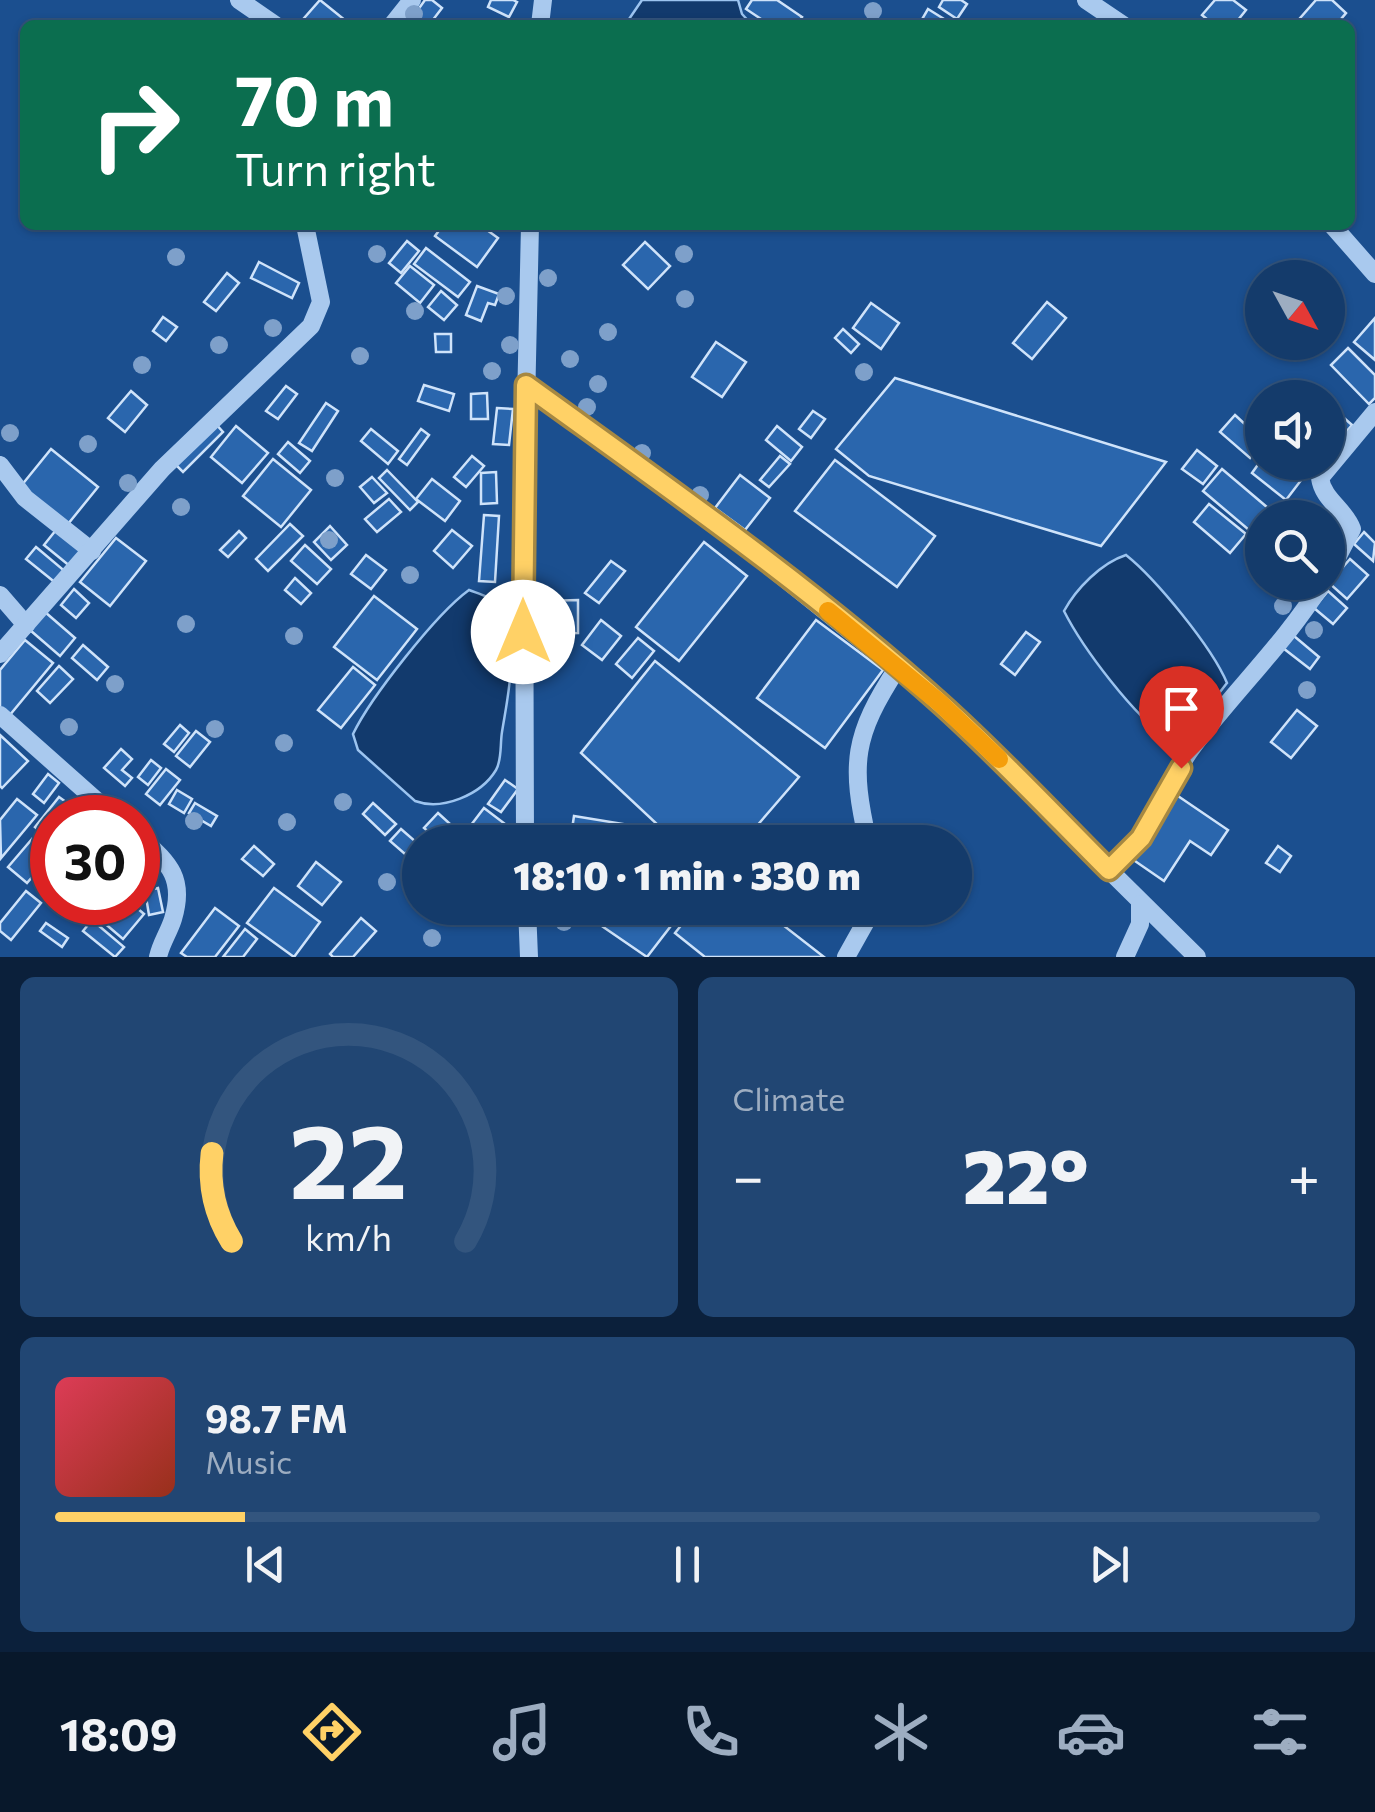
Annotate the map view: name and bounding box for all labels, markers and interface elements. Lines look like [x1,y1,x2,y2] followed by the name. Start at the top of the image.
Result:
[235,55,394,140] text: 70 m
[70,60,200,190] icon: right
[235,140,436,195] text: Turn right
[1245,260,1345,360] north arrow
[1245,260,1345,600] map controls
[1245,380,1345,480] button: sound
[1245,500,1345,600] button: search
[471,580,575,684] position arrow
[1139,666,1224,769] pin
[1154,681,1209,736] icon: arrive
[30,795,160,925] speed limit sign: 30
[513,851,861,898] text: 18:10 · 1 min · 330 m
[733,1078,845,1118] text: Climate
[290,1093,408,1220] text: 22
[963,1128,1089,1219] text: 22°
[733,1141,764,1208] text: −
[1288,1141,1320,1208] text: +
[305,1215,392,1258] text: km/h
[205,1394,348,1441] text: 98.7 FM
[205,1441,292,1481] text: Music
[238,1537,293,1592] icon: previous
[660,1537,715,1592] icon: pause
[1082,1537,1137,1592] icon: next
[297,1697,367,1767] icon: directions
[487,1697,557,1767] icon: music
[676,1697,746,1767] icon: phone
[866,1697,936,1767] icon: climate
[1056,1697,1126,1767] icon: car
[1245,1697,1315,1767] icon: filters
[60,1705,178,1760] text: 18:09

